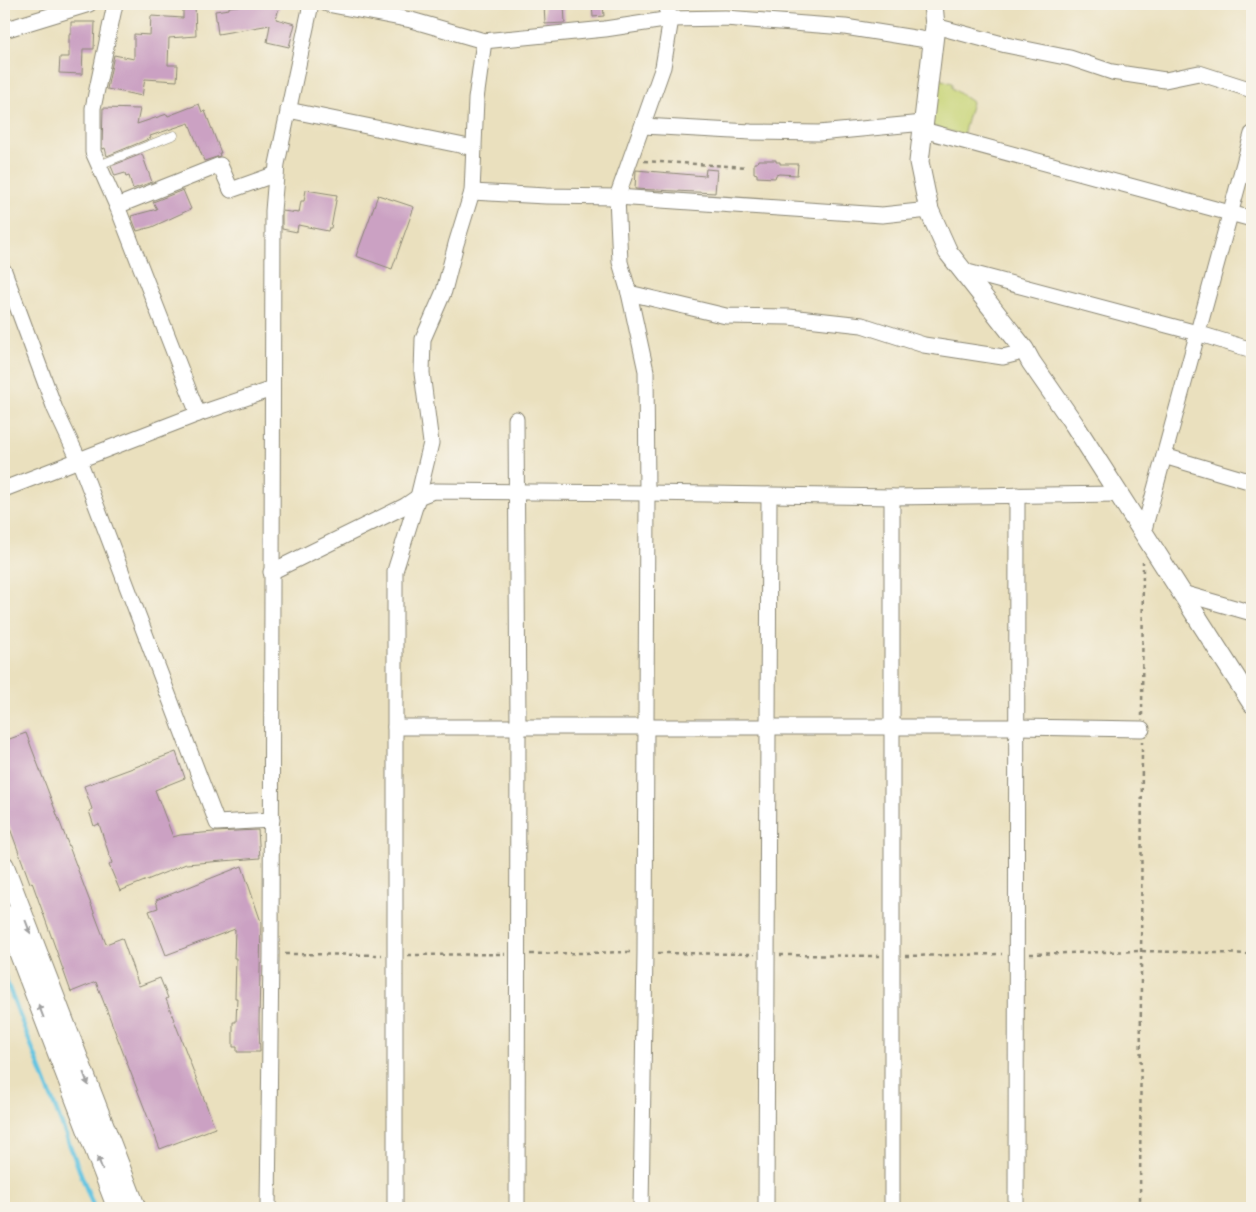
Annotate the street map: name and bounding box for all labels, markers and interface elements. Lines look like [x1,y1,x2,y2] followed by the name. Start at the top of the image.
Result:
[24,920,32,934] one-way arrow
[37,1003,45,1018] one-way arrow
[82,1072,90,1087] one-way arrow
[95,1156,103,1170] one-way arrow

